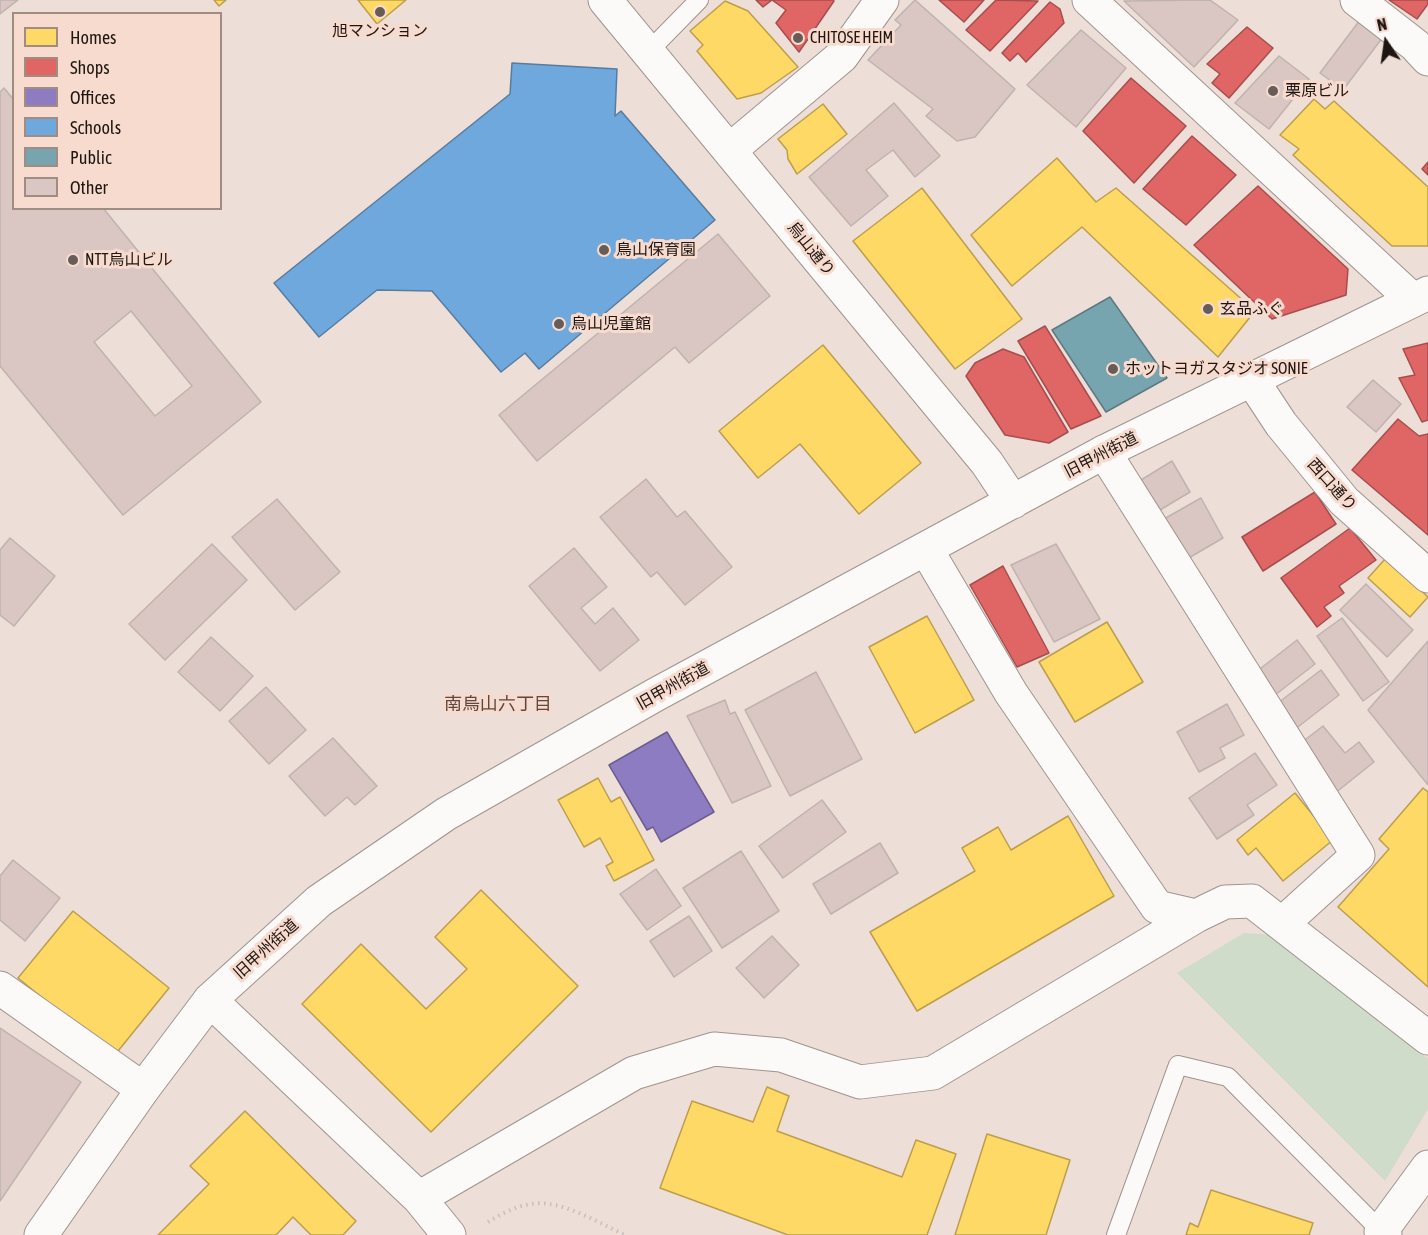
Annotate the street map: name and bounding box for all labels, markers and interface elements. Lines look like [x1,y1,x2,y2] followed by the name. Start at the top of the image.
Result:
[373,5,387,19] marker: 旭マンション
[12,12,222,210] legend
[1356,12,1416,72] north arrow
[1375,15,1389,34] text: N
[332,21,428,41] place label: 旭マンション
[70,27,116,48] text: Homes
[810,28,893,48] place label: CHITOSE HEIM
[791,31,805,45] marker: CHITOSE HEIM
[70,57,110,78] text: Shops
[1285,81,1349,101] place label: 栗原ビル
[1266,84,1280,98] marker: 栗原ビル
[70,87,116,108] text: Offices
[70,117,121,138] text: Schools
[70,147,112,168] text: Public
[70,177,108,198] text: Other
[783,218,839,280] street label: 烏山通り
[616,240,696,260] place label: 鳥山保育園
[597,243,611,257] marker: 鳥山保育園
[85,250,172,270] place label: NTT烏山ビル
[66,253,80,267] marker: NTT烏山ビル
[1220,299,1284,319] place label: 玄品ふぐ
[1201,302,1215,316] marker: 玄品ふぐ
[571,314,651,334] place label: 烏山児童館
[552,317,566,331] marker: 烏山児童館
[1125,359,1308,379] place label: ホットヨガスタジオ SONIE
[1106,362,1120,376] marker: ホットヨガスタジオ SONIE
[1061,428,1141,482] street label: 旧甲州街道
[1303,455,1361,515] street label: 西口通り
[633,658,713,714] street label: 旧甲州街道
[444,693,552,715] district label: 南烏山六丁目
[230,915,302,983] street label: 旧甲州街道

